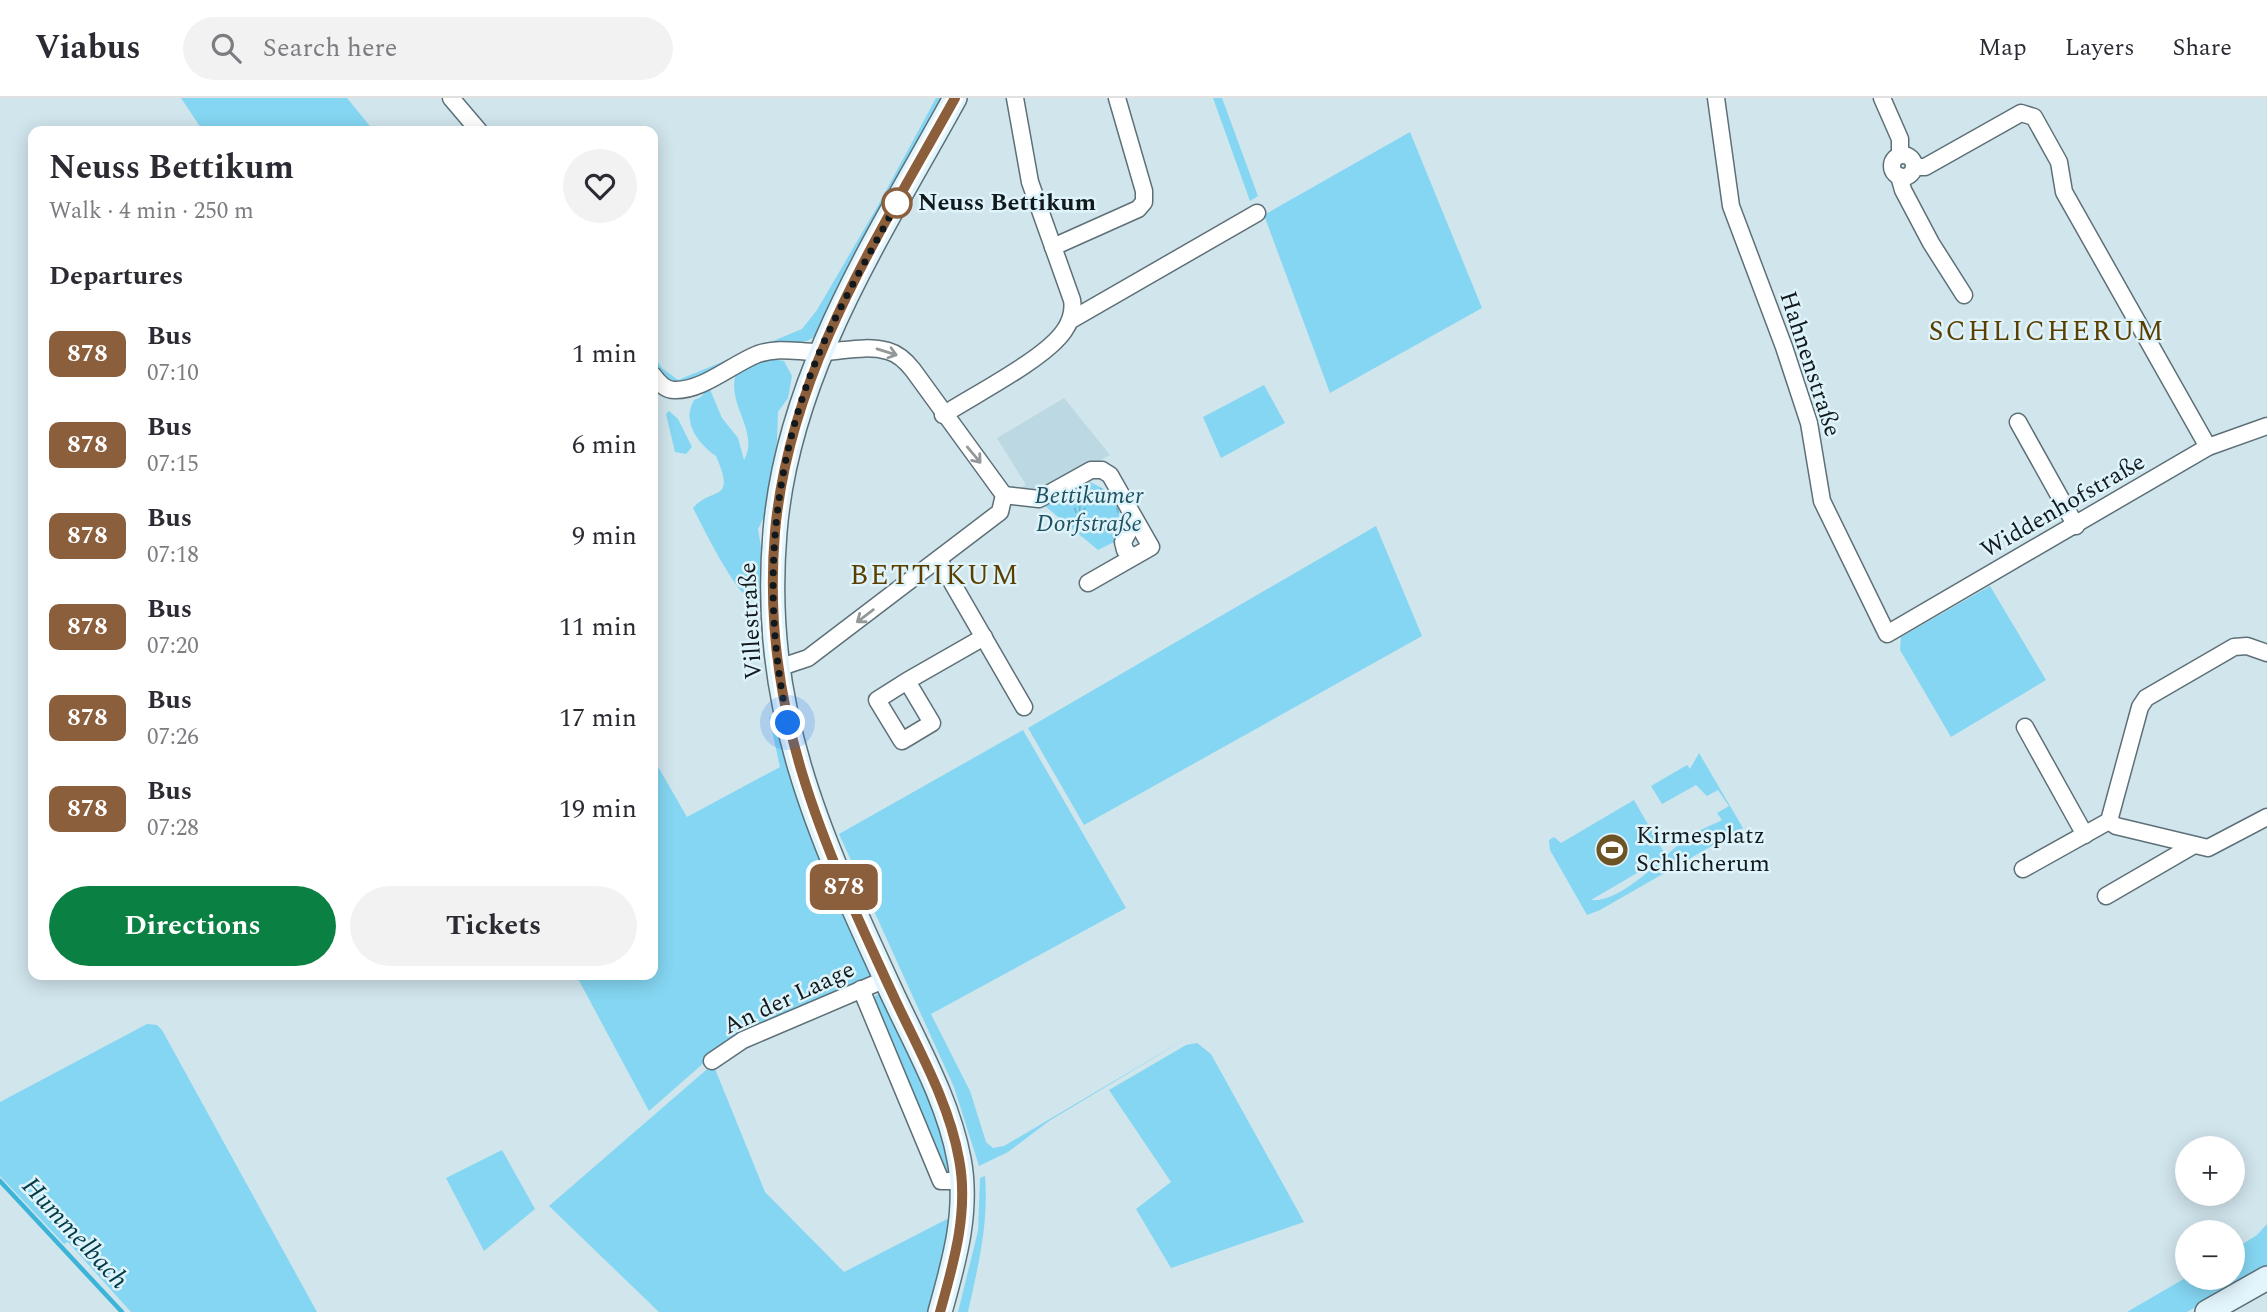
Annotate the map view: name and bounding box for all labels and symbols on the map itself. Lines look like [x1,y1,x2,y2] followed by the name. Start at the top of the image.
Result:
[918,185,1097,221] place label: Neuss Bettikum
[882,188,912,218] marker: Neuss Bettikum
[1770,287,1850,441] street label: Hahnenstraße
[1929,310,2165,353] district label: SCHLICHERUM
[876,347,898,359] one-way arrow
[1974,444,2152,568] street label: Widdenhofstraße
[966,446,982,464] one-way arrow
[1035,478,1144,542] park label: Bettikumer Dorfstraße
[850,554,1020,597] district label: BETTIKUM
[730,561,772,681] street label: Villestraße
[856,609,875,623] one-way arrow
[770,705,805,740] your location
[1636,818,1770,882] place label: Kirmesplatz Schlicherum
[1593,831,1631,869] sports icon: Kirmesplatz Schlicherum
[804,864,884,910] line badge: 878
[717,952,861,1044] street label: An der Laage
[12,1168,138,1298] water label: Hummelbach

